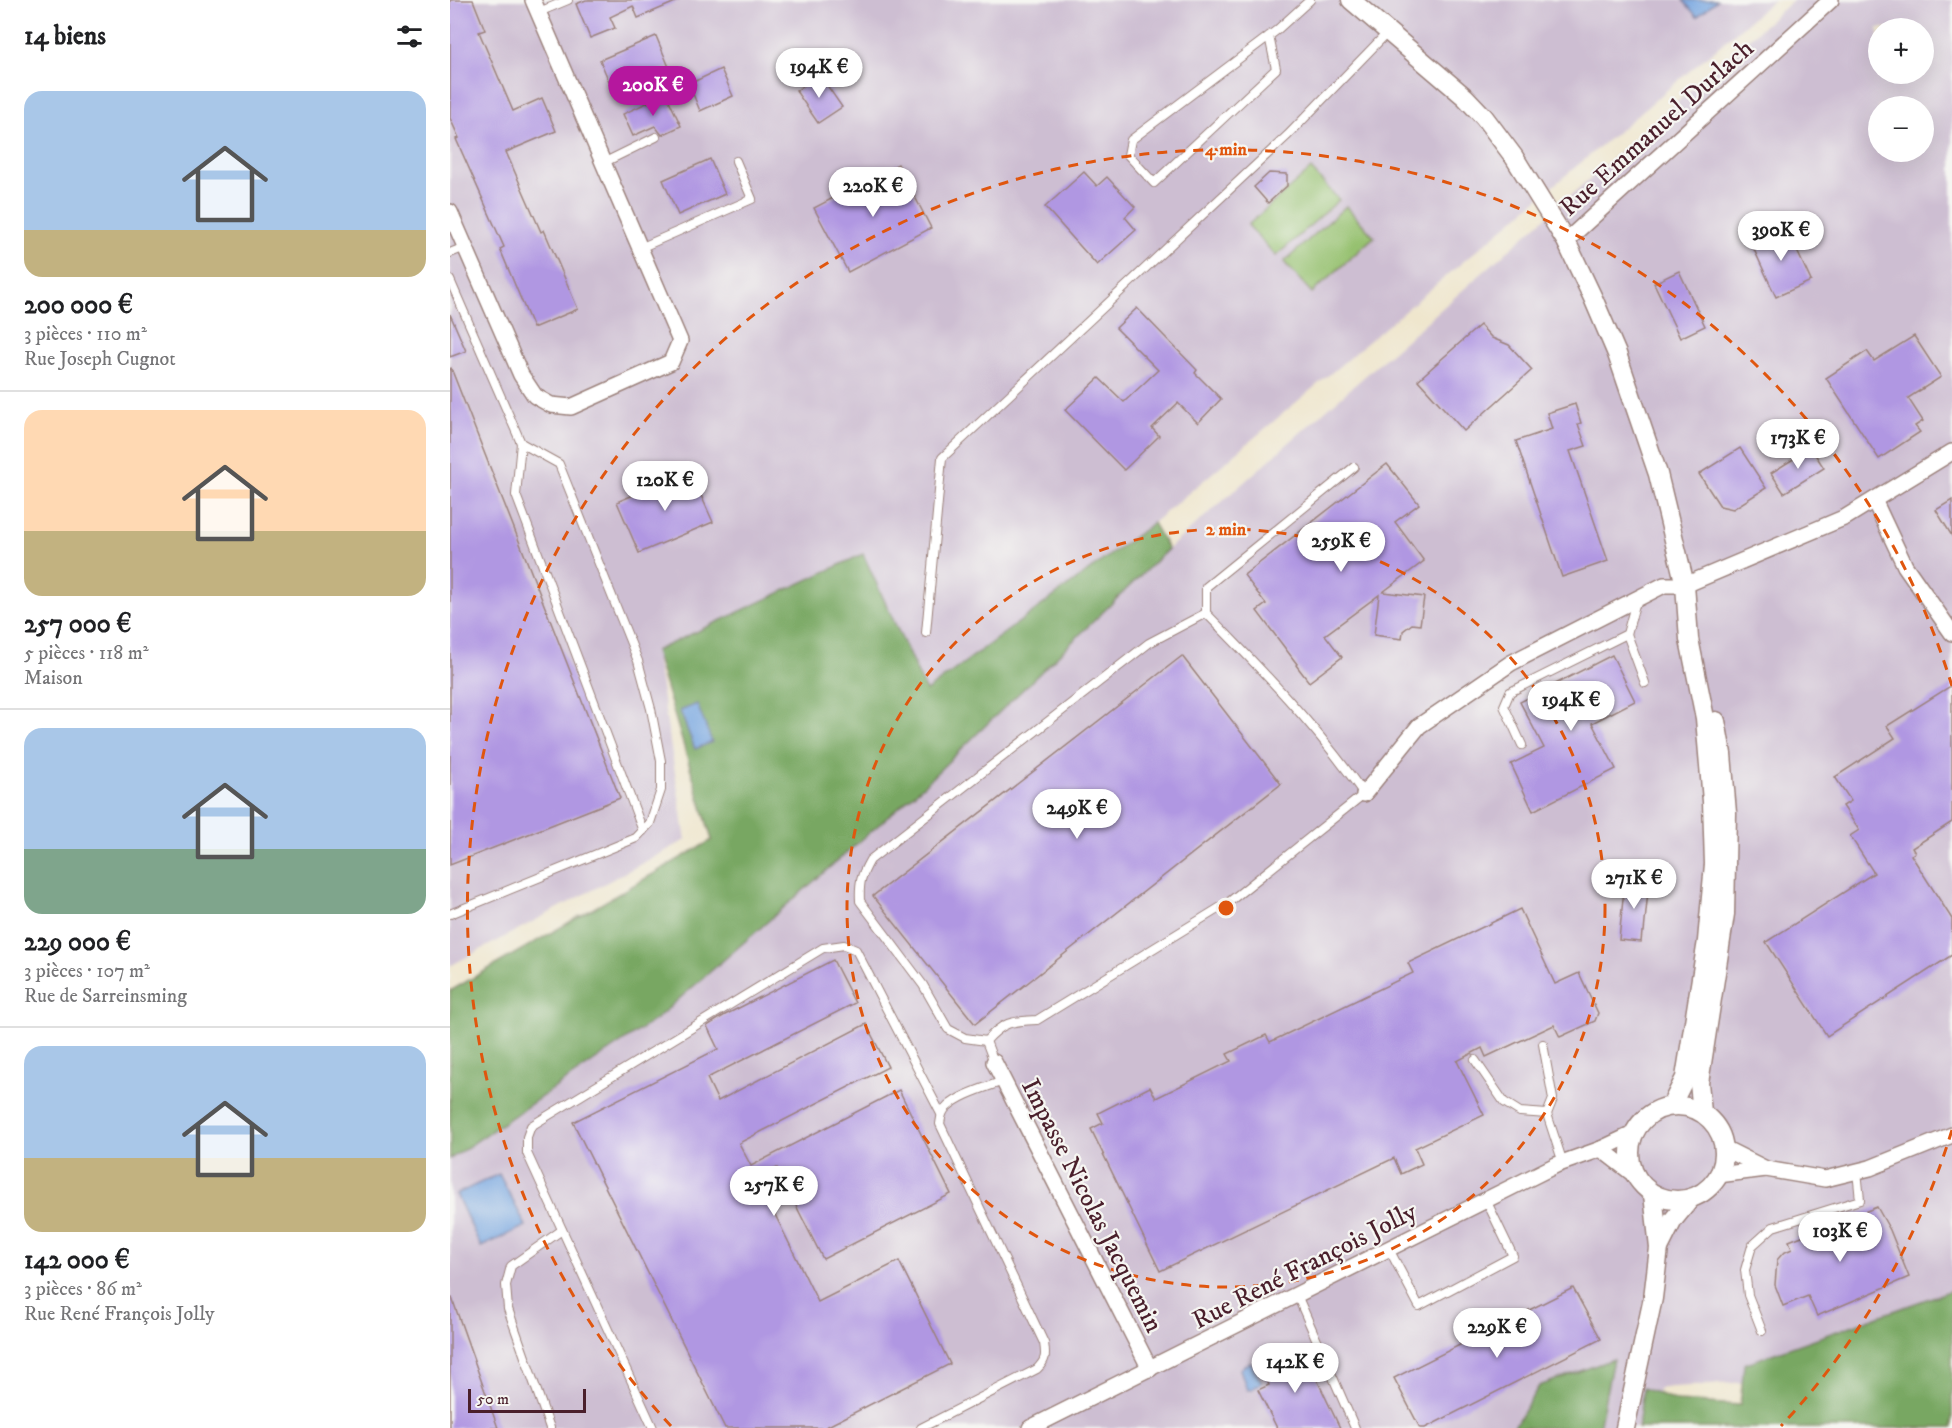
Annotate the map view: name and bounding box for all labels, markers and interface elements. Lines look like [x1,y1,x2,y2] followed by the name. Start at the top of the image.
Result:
[1868,18,1934,162] map controls
[1868,18,1934,84] button: +
[24,20,106,53] text: 14 biens
[393,20,426,53] icon: filters
[1553,32,1761,224] street label: Rue Emmanuel Durlach
[770,48,868,99] pin: 194K €
[790,55,848,80] text: 194K €
[604,66,702,117] pin: 200K €
[622,73,684,98] text: 200K €
[1868,96,1934,162] button: −
[171,130,279,238] icon: home
[1204,139,1247,161] text: 4 min
[824,167,922,218] pin: 220K €
[843,174,903,199] text: 220K €
[1732,211,1830,262] pin: 390K €
[1752,218,1810,243] text: 390K €
[24,289,133,322] text: 200 000 €
[24,322,147,347] text: 3 pièces · 110 m²
[24,347,176,372] text: Rue Joseph Cugnot
[1749,419,1847,470] pin: 173K €
[1770,426,1826,451] text: 173K €
[171,449,279,557] icon: home
[616,461,714,512] pin: 120K €
[636,468,694,493] text: 120K €
[1206,519,1247,541] text: 2 min
[1292,522,1390,573] pin: 259K €
[1311,529,1371,554] text: 259K €
[24,608,132,641] text: 257 000 €
[24,641,149,666] text: 5 pièces · 118 m²
[24,666,83,691] text: Maison
[1522,681,1620,732] pin: 194K €
[1542,688,1600,713] text: 194K €
[171,767,279,875] icon: home
[1028,789,1126,840] pin: 249K €
[1046,796,1108,821] text: 249K €
[1585,859,1683,910] pin: 271K €
[1605,866,1663,891] text: 271K €
[1216,898,1236,918] centre of rings
[24,926,131,959] text: 229 000 €
[24,959,150,984] text: 3 pièces · 107 m²
[24,984,187,1009] text: Rue de Sarreinsming
[1013,1073,1170,1338] street label: Impasse Nicolas Jacquemin
[171,1085,279,1193] icon: home
[725,1166,823,1217] pin: 257K €
[744,1173,804,1198] text: 257K €
[1187,1195,1423,1337] street label: Rue René François Jolly
[1791,1212,1889,1263] pin: 103K €
[1812,1219,1868,1244] text: 103K €
[24,1244,130,1277] text: 142 000 €
[24,1277,142,1302] text: 3 pièces · 86 m²
[24,1302,215,1327] text: Rue René François Jolly
[1448,1308,1546,1359] pin: 229K €
[1467,1315,1527,1340] text: 229K €
[1246,1343,1344,1394] pin: 142K €
[1266,1350,1324,1375] text: 142K €
[468,1386,586,1414] scale bar
[477,1389,509,1409] text: 50 m

